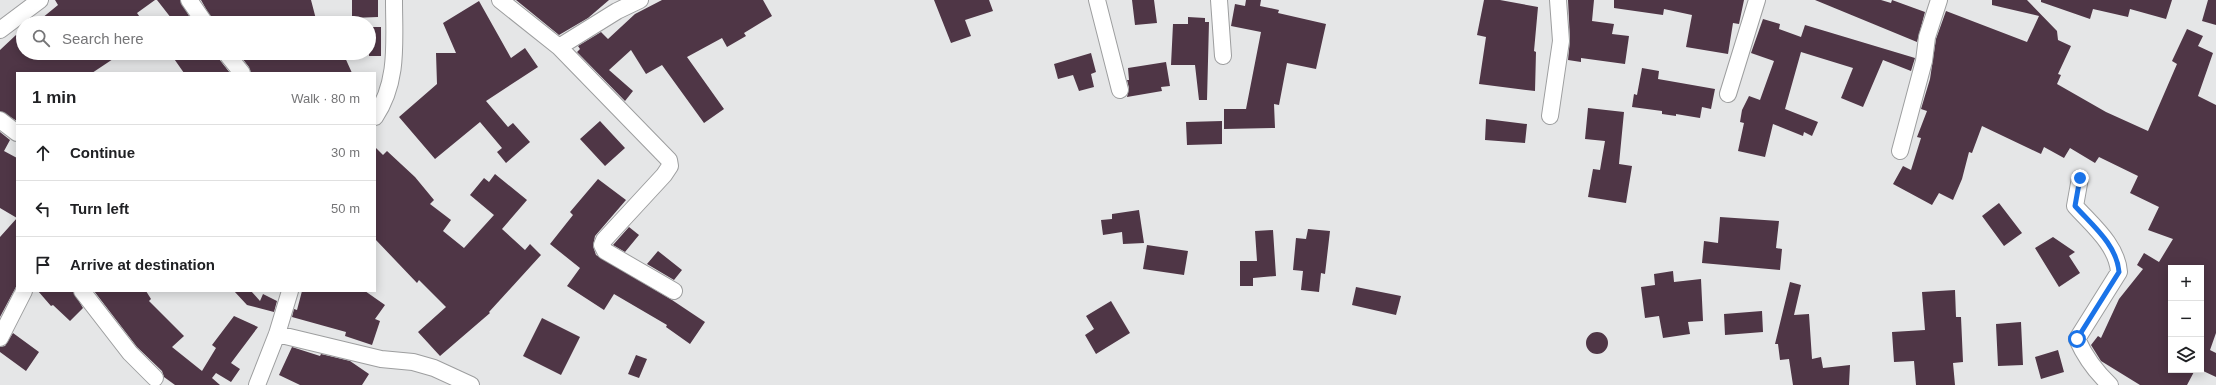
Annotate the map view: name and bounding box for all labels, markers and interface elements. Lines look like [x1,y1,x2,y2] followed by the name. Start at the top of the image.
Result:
[16,16,376,60] search box
[30,27,52,49] icon: search
[62,30,144,47] text: Search here
[32,88,76,107] text: 1 min
[291,91,360,106] text: Walk · 80 m
[32,142,54,164] icon: ahead
[70,144,135,161] text: Continue
[331,145,360,160] text: 30 m
[2071,169,2089,187] route end
[32,198,54,220] icon: left
[70,200,129,217] text: Turn left
[331,201,360,216] text: 50 m
[32,254,54,276] icon: arrive
[70,256,215,273] text: Arrive at destination
[2168,265,2204,373] map controls
[2168,265,2204,301] button: +
[2168,301,2204,337] button: −
[2068,330,2086,348] route start
[2168,337,2204,373] button: layers

